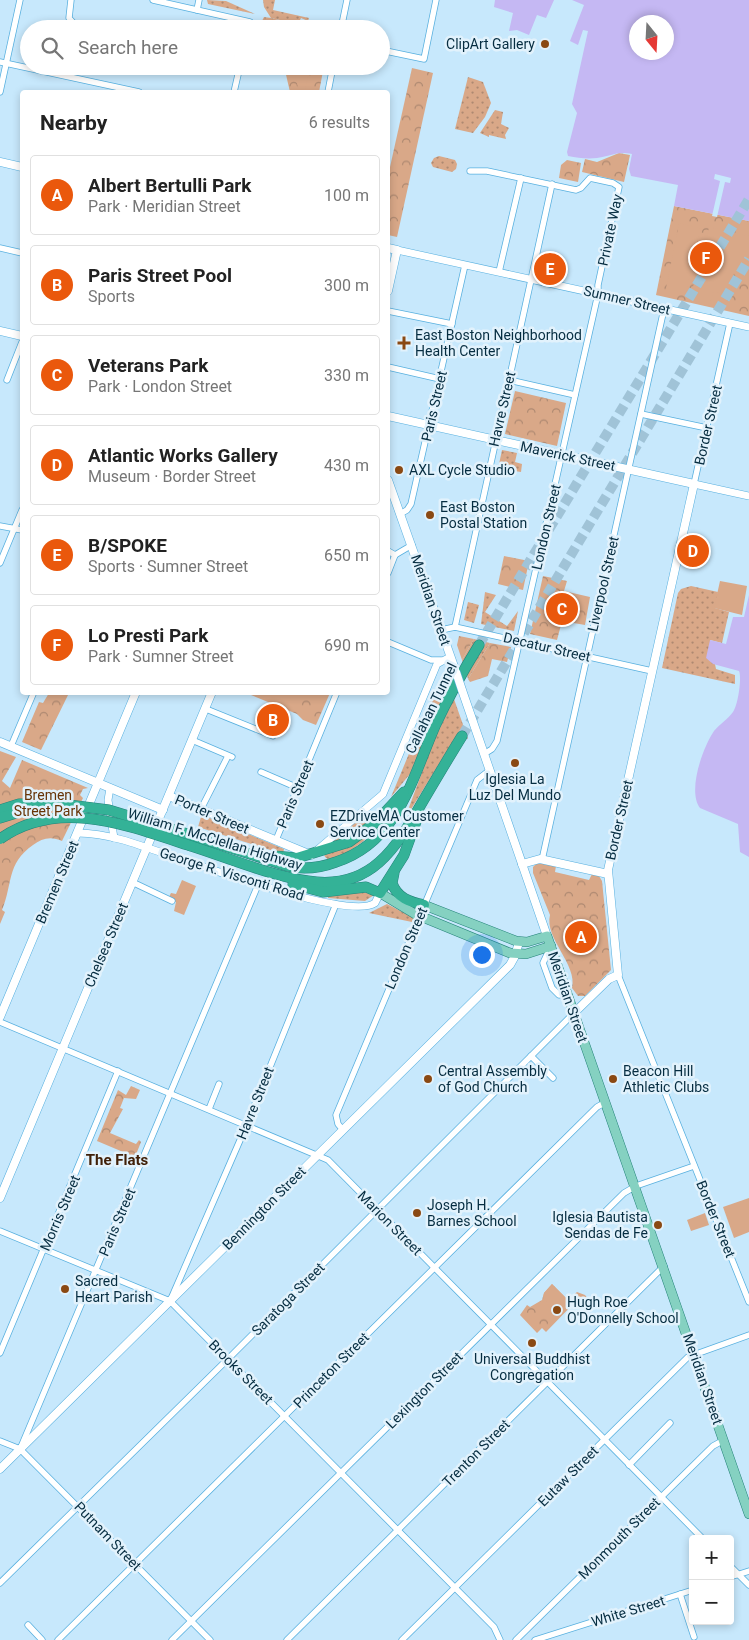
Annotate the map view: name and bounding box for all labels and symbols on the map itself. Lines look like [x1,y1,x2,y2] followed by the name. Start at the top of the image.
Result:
[629,15,674,60] north arrow
[446,36,535,52] place label: ClipArt Gallery
[539,38,551,50] marker: ClipArt Gallery
[595,192,625,267] street label: Private Way
[690,239,722,277] pin: F
[534,250,566,288] pin: E
[582,282,672,318] street label: Sumner Street
[415,327,582,359] place label: East Boston Neighborhood Health Center
[397,336,411,350] marker: East Boston Neighborhood Health Center
[418,369,450,443] street label: Paris Street
[486,369,519,448] street label: Havre Street
[691,383,725,467] street label: Border Street
[519,438,617,474] street label: Maverick Street
[409,462,515,478] place label: AXL Cycle Studio
[393,464,405,476] marker: AXL Cycle Studio
[528,482,564,571] street label: London Street
[440,499,527,531] place label: East Boston Postal Station
[424,509,436,521] marker: East Boston Postal Station
[677,532,709,570] pin: D
[584,534,622,633] street label: Liverpool Street
[408,553,454,648] street label: Meridian Street
[546,590,578,628] pin: C
[502,629,593,665] street label: Decatur Street
[402,660,460,756] street label: Callahan Tunnel
[257,701,289,739] pin: B
[274,757,317,830] street label: Paris Street
[509,757,521,769] marker: Iglesia La Luz Del Mundo
[469,771,561,803] place label: Iglesia La Luz Del Mundo
[602,778,636,862] street label: Border Street
[14,787,83,819] park label: Bremen Street Park
[173,791,252,837] street label: Porter Street
[126,805,304,873] street label: William F. McClellan Highway
[330,808,464,840] place label: EZDriveMA Customer Service Center
[314,818,326,830] marker: EZDriveMA Customer Service Center
[32,838,82,926] street label: Bremen Street
[158,844,306,904] street label: George R. Visconti Road
[81,900,131,990] street label: Chelsea Street
[382,904,431,991] street label: London Street
[565,918,597,956] pin: A
[469,942,495,968] your location
[545,950,591,1045] street label: Meridian Street
[438,1063,547,1095] place label: Central Assembly of God Church
[623,1063,709,1095] place label: Beacon Hill Athletic Clubs
[233,1064,277,1142] street label: Havre Street
[422,1073,434,1085] marker: Central Assembly of God Church
[607,1073,619,1085] marker: Beacon Hill Athletic Clubs
[86,1151,149,1169] district label: The Flats
[219,1163,309,1253] street label: Bennington Street
[37,1172,83,1253] street label: Morris Street
[693,1178,739,1260] street label: Border Street
[96,1185,139,1258] street label: Paris Street
[355,1188,426,1259] street label: Marion Street
[427,1197,517,1229] place label: Joseph H. Barnes School
[411,1207,423,1219] marker: Joseph H. Barnes School
[552,1209,648,1241] place label: Iglesia Bautista Sendas de Fe
[652,1219,664,1231] marker: Iglesia Bautista Sendas de Fe
[248,1259,328,1339] street label: Saratoga Street
[75,1273,153,1305] place label: Sacred Heart Parish
[59,1283,71,1295] marker: Sacred Heart Parish
[567,1294,679,1326] place label: Hugh Roe O'Donnelly School
[551,1304,563,1316] marker: Hugh Roe O'Donnelly School
[290,1329,372,1411] street label: Princeton Street
[680,1332,726,1427] street label: Meridian Street
[206,1337,277,1408] street label: Brooks Street
[526,1337,538,1349] marker: Universal Buddhist Congregation
[382,1348,466,1432] street label: Lexington Street
[474,1351,590,1383] place label: Universal Buddhist Congregation
[439,1416,513,1490] street label: Trenton Street
[535,1442,602,1509] street label: Eutaw Street
[575,1494,663,1582] street label: Monmouth Street
[71,1498,145,1574] street label: Putnam Street
[589,1592,667,1630] street label: White Street

